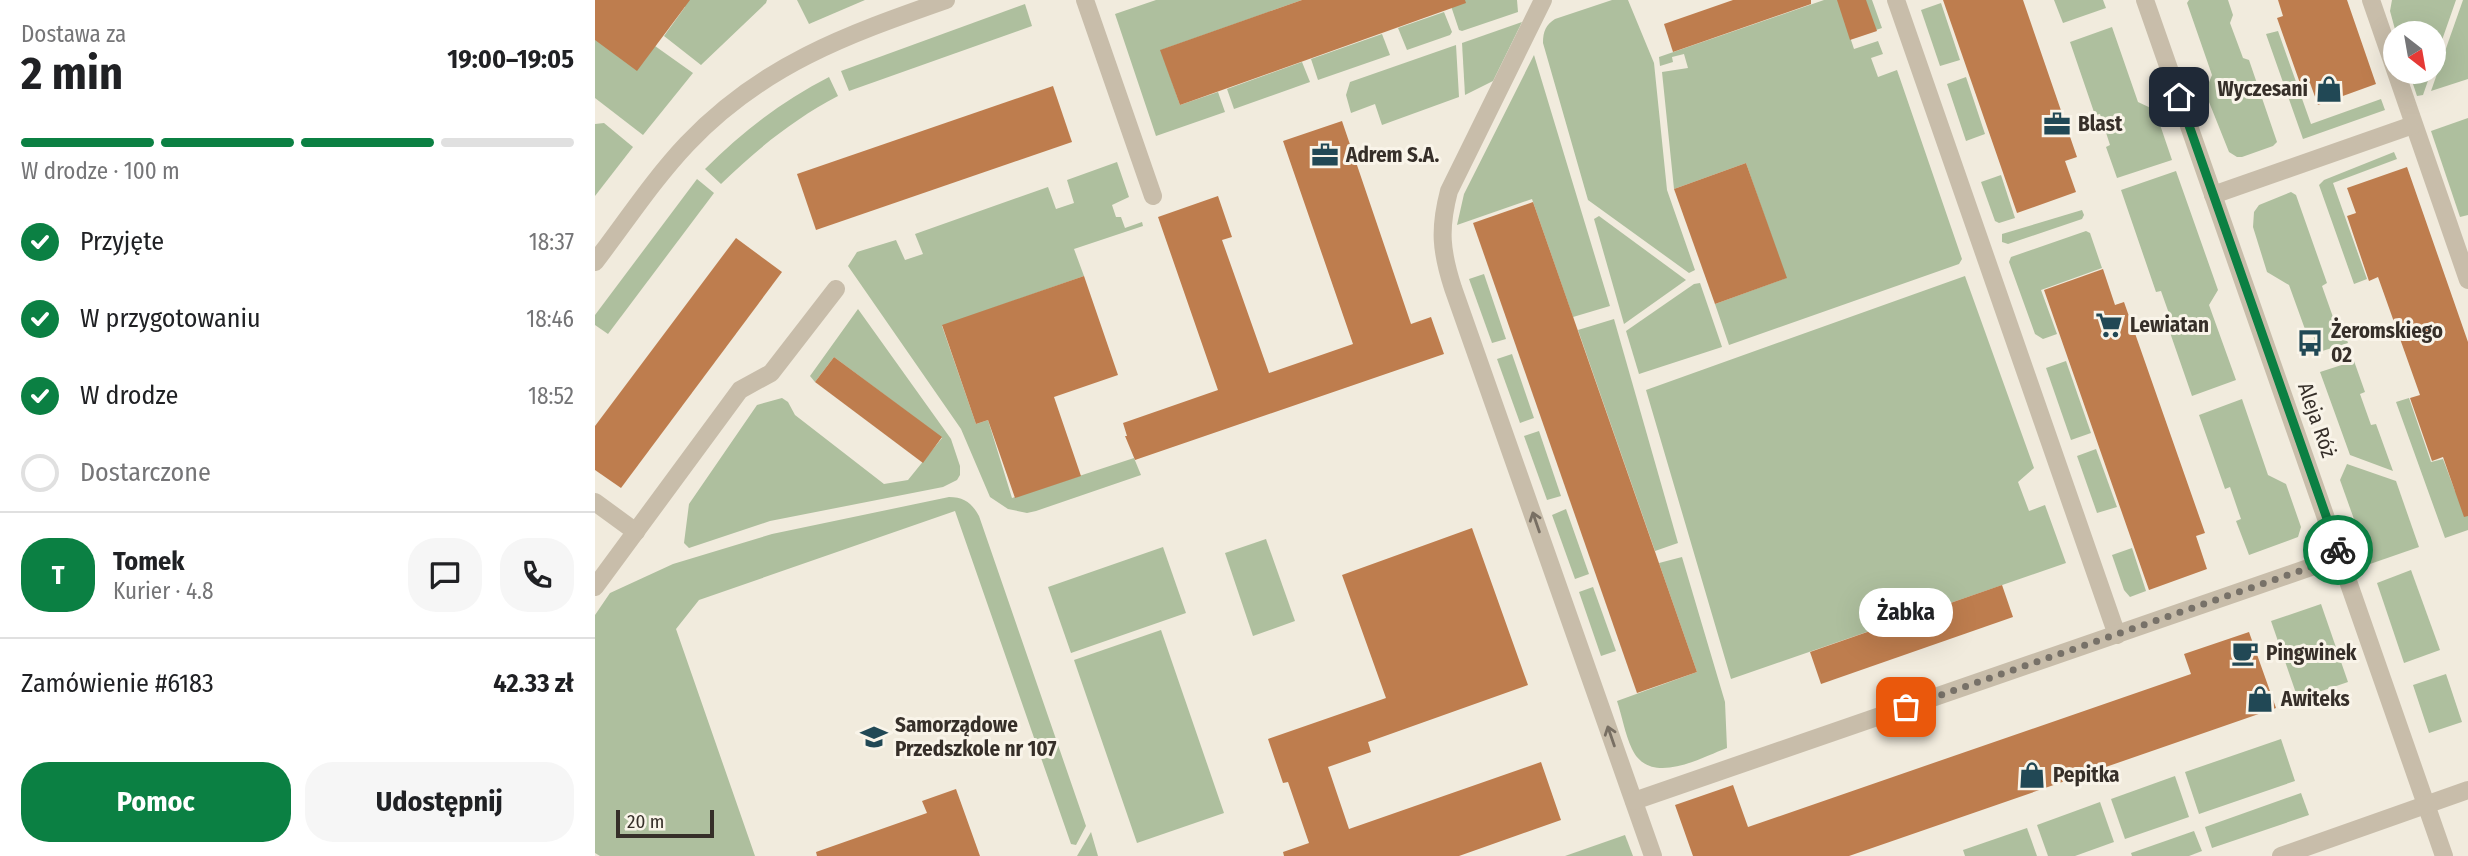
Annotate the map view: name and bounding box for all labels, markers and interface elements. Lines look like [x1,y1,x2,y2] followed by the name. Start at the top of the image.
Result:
[21,20,126,48] text: Dostawa za
[2383,21,2447,84] north arrow
[2383,21,2446,84] map controls
[447,44,574,75] text: 19:00–19:05
[21,46,123,101] text: 2 min
[2149,67,2209,127] pin
[2314,74,2344,104] shop icon: Wyczesani
[2218,76,2308,102] place label: Wyczesani
[2160,78,2198,116] icon: home
[2042,109,2072,139] office icon: Blast
[2078,111,2123,137] place label: Blast
[1310,140,1340,170] office icon: Adrem S.A.
[1345,142,1439,168] place label: Adrem S.A.
[21,157,180,185] text: W drodze · 100 m
[21,223,59,261] icon: check
[80,226,164,257] text: Przyjęte
[529,228,574,256] text: 18:37
[21,300,59,338] icon: check
[80,303,261,334] text: W przygotowaniu
[526,305,574,333] text: 18:46
[2094,310,2124,340] supermarket icon: Lewiatan
[2130,312,2209,338] place label: Lewiatan
[2331,317,2443,368] place label: Żeromskiego 02
[2295,328,2325,358] bus stop icon: Żeromskiego 02
[21,377,59,415] icon: check
[2292,379,2342,461] street label: Aleja Róż
[80,380,178,411] text: W drodze
[528,382,574,410] text: 18:52
[80,457,211,488] text: Dostarczone
[1529,511,1541,533] one-way arrow
[2303,515,2373,585] courier
[2319,531,2357,569] icon: bike
[408,538,482,612] button: chat
[500,538,574,612] button: phone
[113,546,184,577] text: Tomek
[52,560,64,591] text: T
[113,577,213,605] text: Kurier · 4.8
[1859,588,1953,637] callout: Żabka
[1877,598,1935,626] text: Żabka
[2230,638,2260,668] cafe icon: Pingwinek
[2266,640,2357,666] place label: Pingwinek
[21,668,214,699] text: Zamówienie #6183
[493,668,574,699] text: 42.33 zł
[1876,677,1936,737] pin
[2245,684,2275,714] shop icon: Awiteks
[2280,686,2350,712] place label: Awiteks
[1887,688,1925,726] icon: bag
[895,712,1056,762] place label: Samorządowe Przedszkole nr 107
[859,722,889,752] school or university icon: Samorządowe Przedszkole nr 107
[1604,726,1617,748] one-way arrow
[2017,760,2047,790] shop icon: Pepitka
[21,762,291,842] button: Pomoc
[305,762,574,842] button: Udostępnij
[2053,762,2120,788] place label: Pepitka
[616,807,714,839] scale bar
[627,810,664,833] text: 20 m

